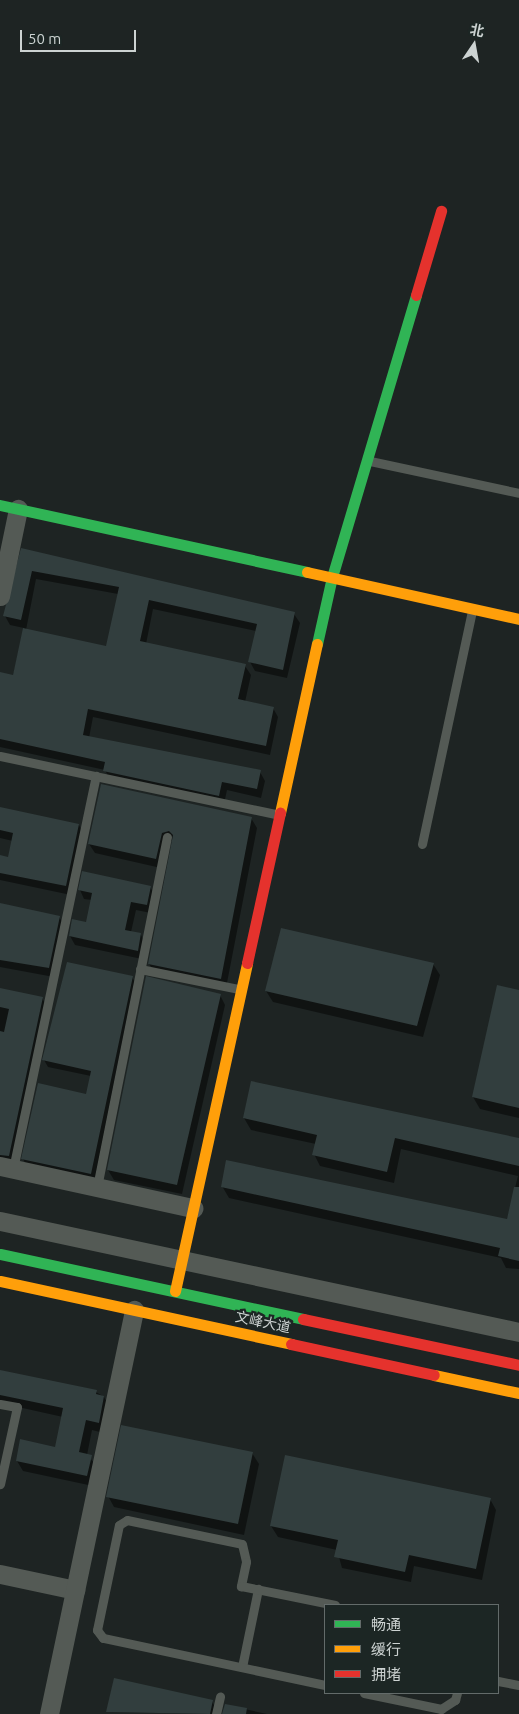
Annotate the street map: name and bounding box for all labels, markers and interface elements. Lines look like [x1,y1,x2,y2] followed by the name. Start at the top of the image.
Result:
[22,20,139,52] scale bar
[449,20,499,70] north arrow
[469,21,486,40] text: 北
[28,30,61,47] text: 50 m
[234,1308,292,1336] street label: 文峰大道
[324,1604,499,1694] legend
[371,1616,401,1633] text: 畅通
[371,1641,401,1658] text: 缓行
[371,1666,401,1683] text: 拥堵

